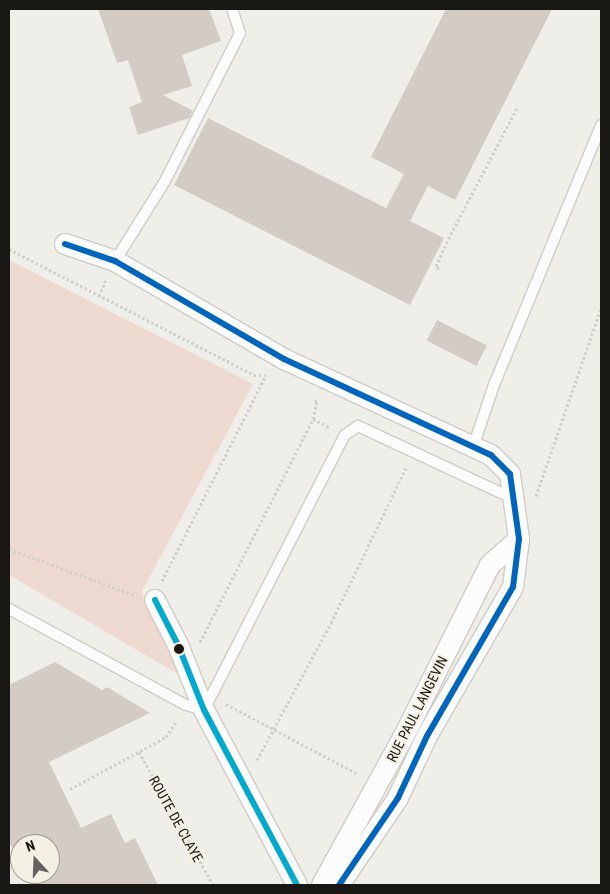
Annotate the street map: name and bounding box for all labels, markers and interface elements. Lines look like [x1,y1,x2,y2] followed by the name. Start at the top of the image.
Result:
[174,644,184,654] unlabelled marker
[383,653,451,765] street label: RUE PAUL LANGEVIN
[145,773,207,865] street label: ROUTE DE CLAYE
[10,834,60,884] north arrow
[23,837,37,855] text: N

